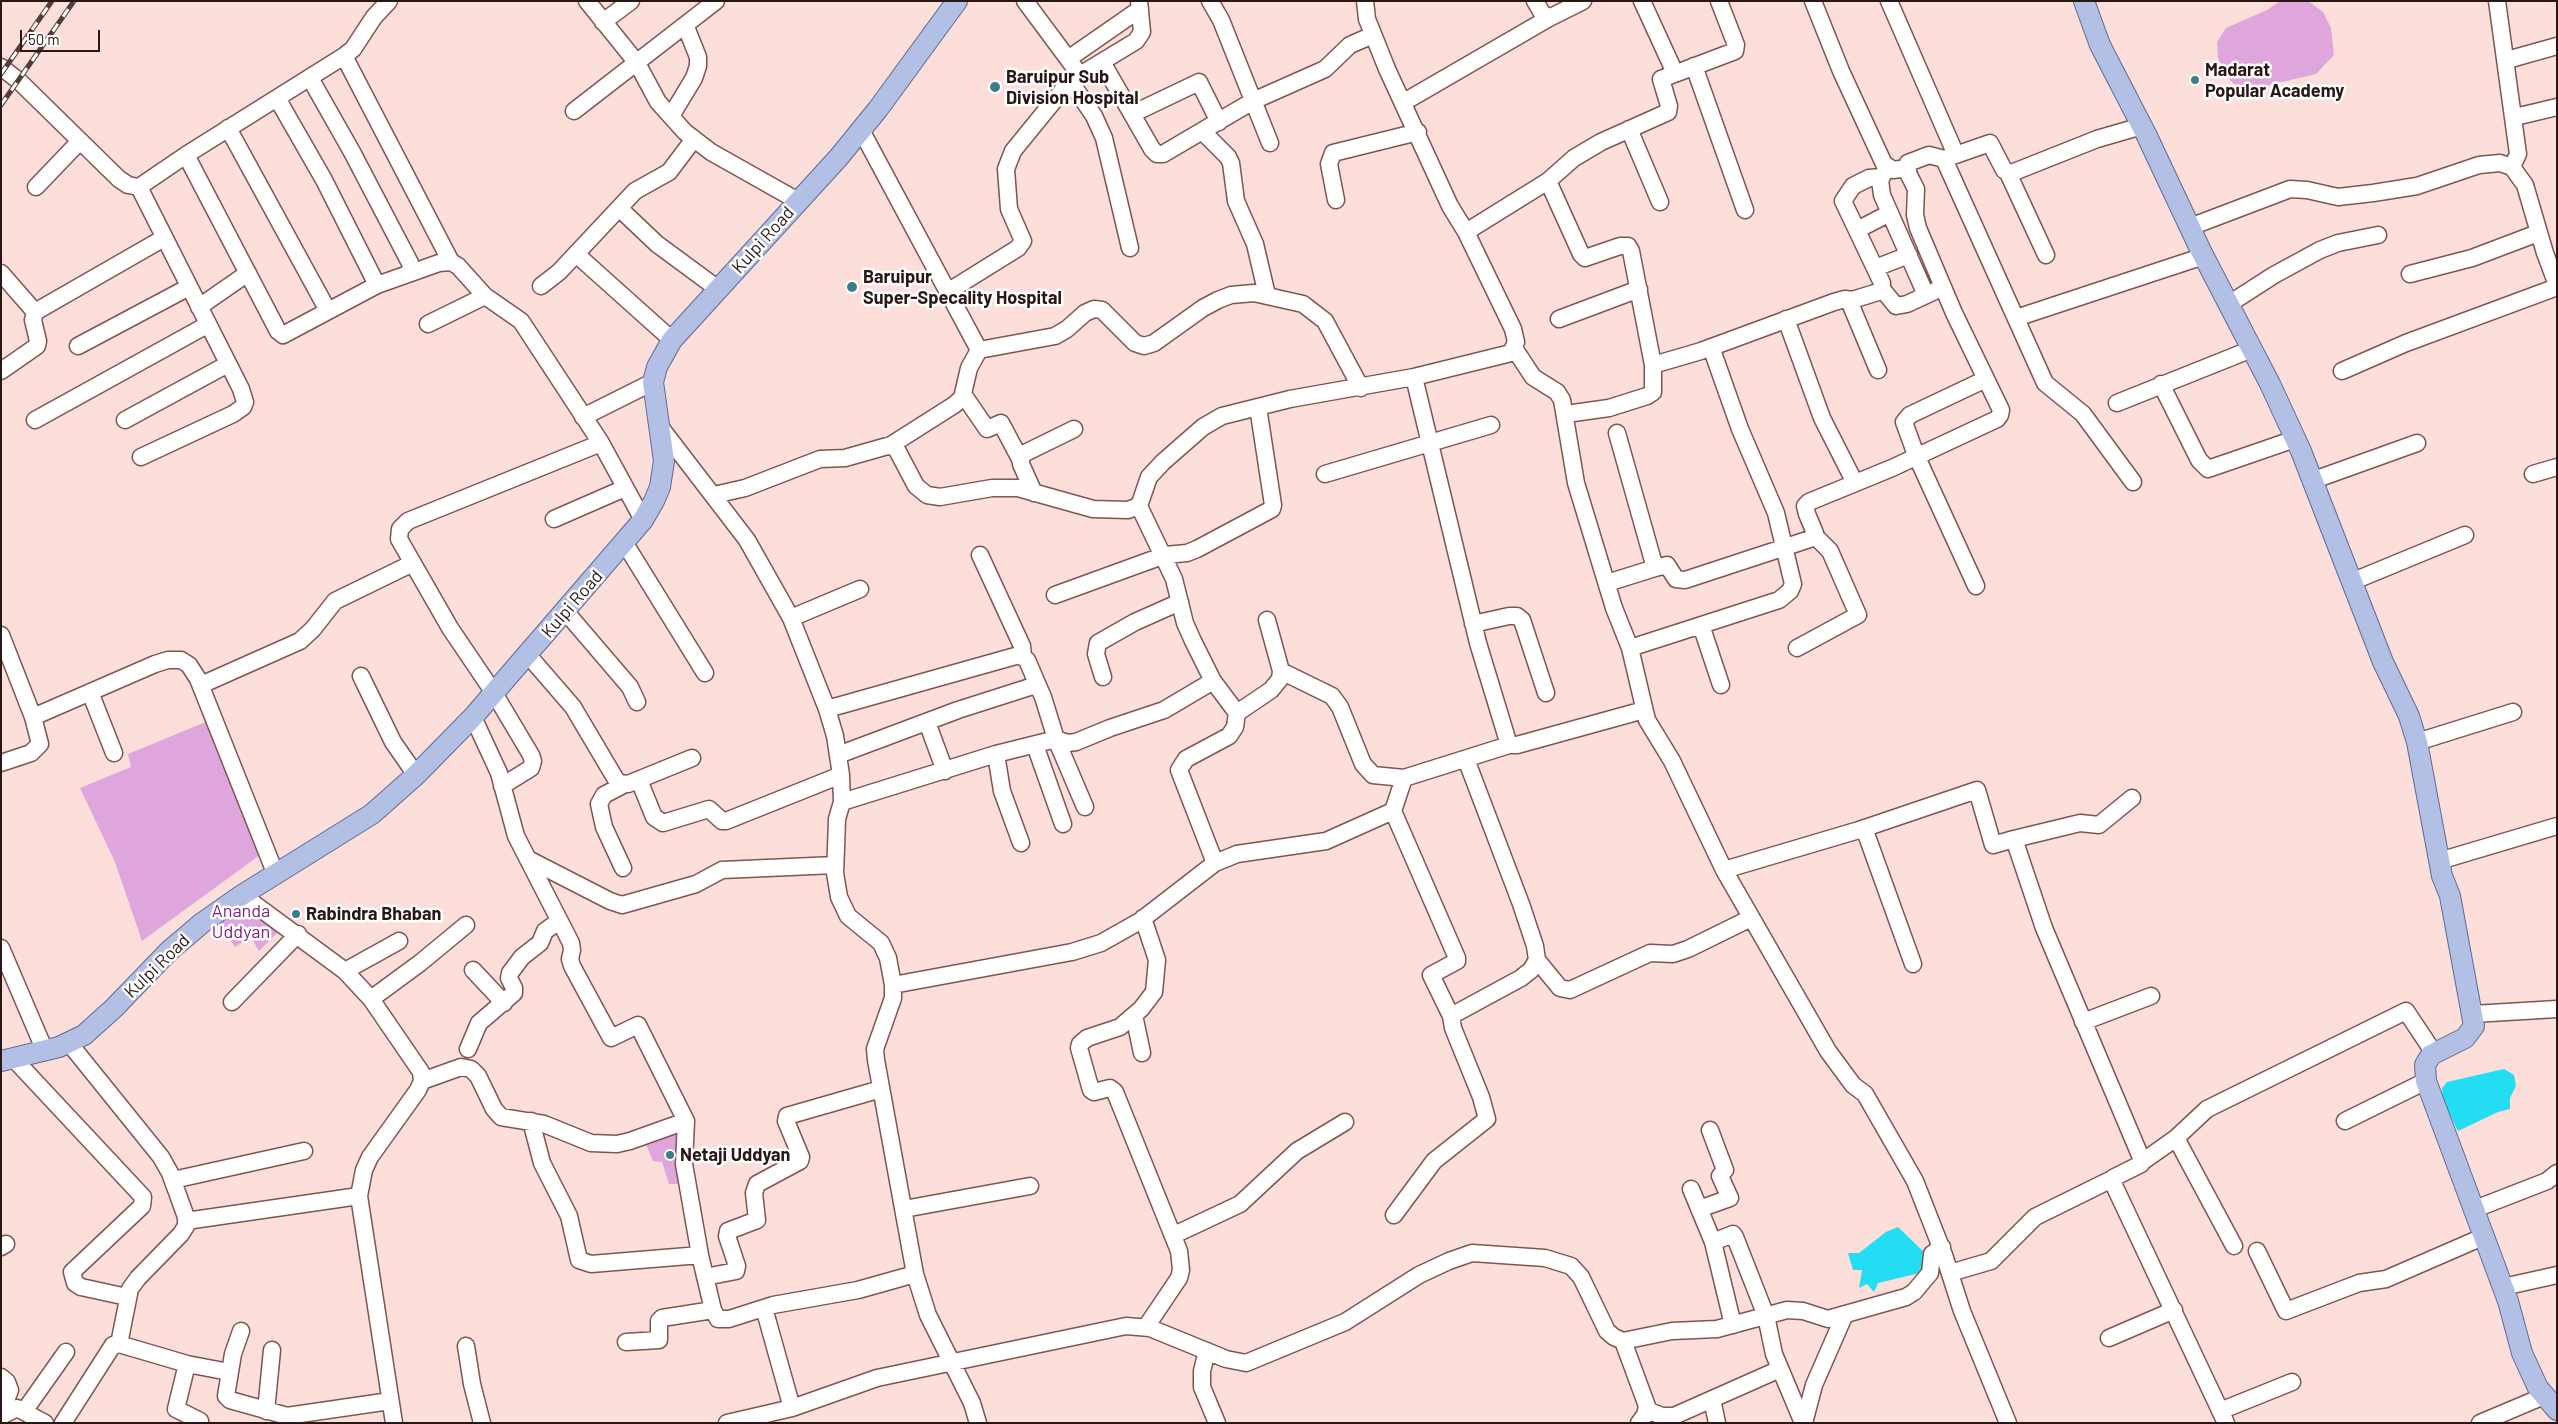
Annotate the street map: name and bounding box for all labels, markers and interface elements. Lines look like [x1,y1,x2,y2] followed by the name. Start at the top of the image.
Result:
[22,20,102,52] scale bar
[28,30,60,48] text: 50 m
[2205,59,2344,102] place label: Madarat Popular Academy
[1006,66,1139,108] place label: Baruipur Sub Division Hospital
[2189,74,2201,86] marker: Madarat Popular Academy
[988,80,1002,94] marker: Baruipur Sub Division Hospital
[727,202,799,278] street label: Kulpi Road
[863,266,1062,308] place label: Baruipur Super-Specality Hospital
[845,280,859,294] marker: Baruipur Super-Specality Hospital
[537,566,607,642] street label: Kulpi Road
[212,900,270,942] park label: Ananda Uddyan
[306,903,441,925] place label: Rabindra Bhaban
[290,908,302,920] marker: Rabindra Bhaban
[120,930,194,1002] street label: Kulpi Road
[680,1144,790,1166] place label: Netaji Uddyan
[664,1149,676,1161] marker: Netaji Uddyan

